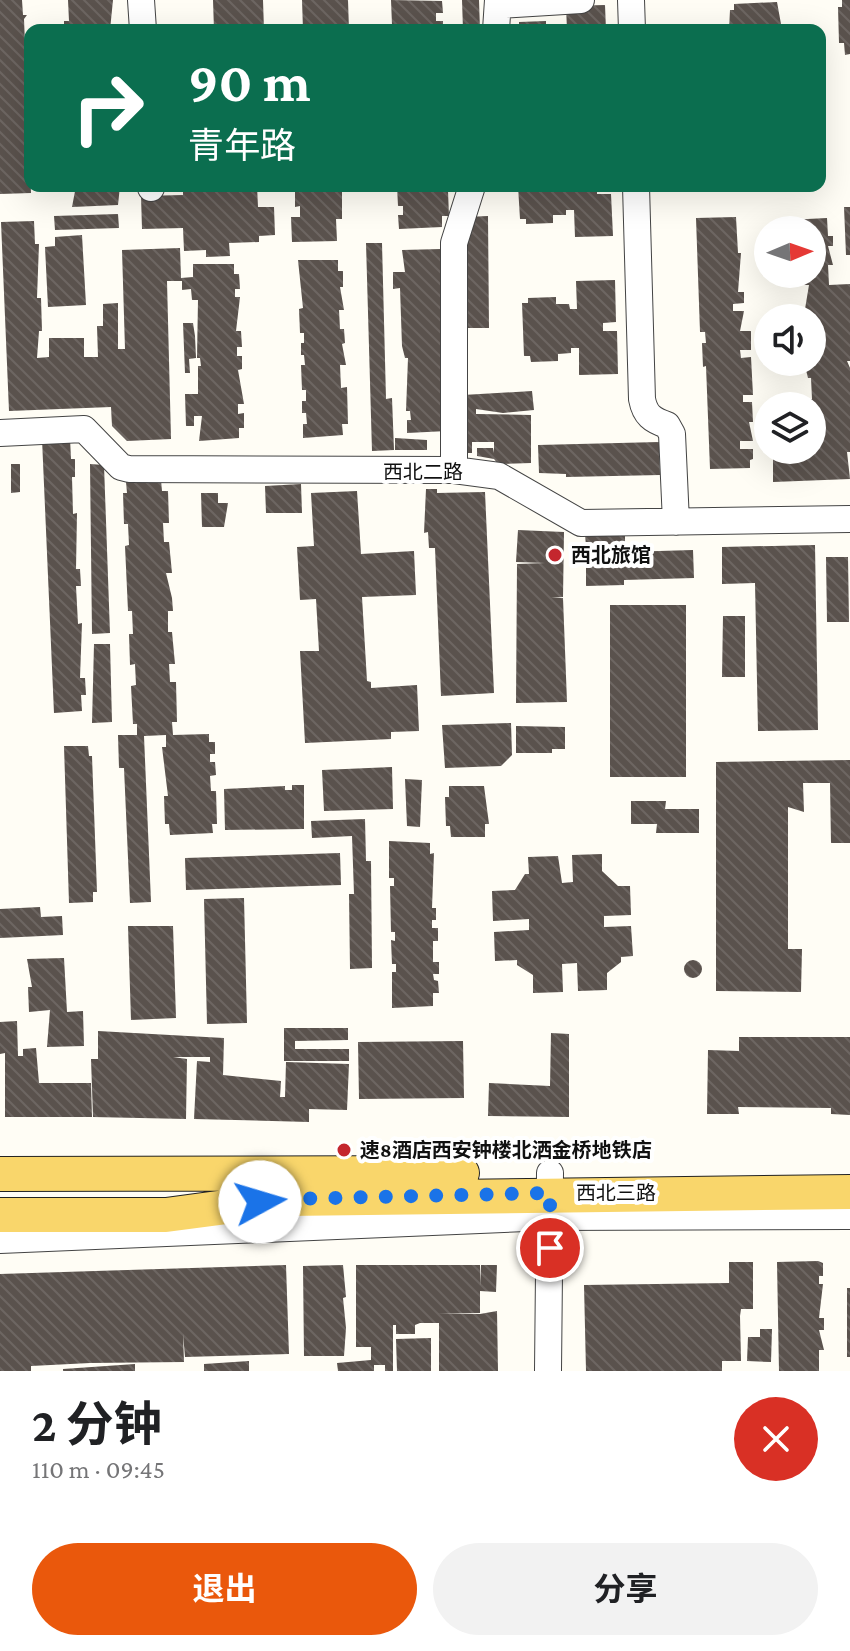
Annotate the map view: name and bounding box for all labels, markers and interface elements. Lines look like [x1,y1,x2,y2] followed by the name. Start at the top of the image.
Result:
[188,51,311,113] text: 90 m
[56,56,160,160] icon: right
[188,126,296,166] text: 青年路
[754,216,826,288] north arrow
[754,216,826,464] map controls
[754,304,826,376] button: sound
[754,392,826,464] button: layers
[383,461,463,483] street label: 西北二路
[571,544,651,566] place label: 西北旅馆
[546,546,564,564] marker: 西北旅馆
[360,1139,652,1161] place label: 速8酒店西安钟楼北洒金桥地铁店
[335,1141,353,1159] marker: 速8酒店西安钟楼北洒金桥地铁店
[218,1160,302,1244] position arrow
[576,1182,656,1204] street label: 西北三路
[516,1214,584,1282] pin
[528,1226,572,1270] icon: arrive
[734,1397,818,1481] button: close
[32,1398,162,1451] text: 2 分钟
[32,1455,165,1484] text: 110 m · 09:45
[32,1543,417,1635] button: 退出
[433,1543,818,1635] button: 分享

